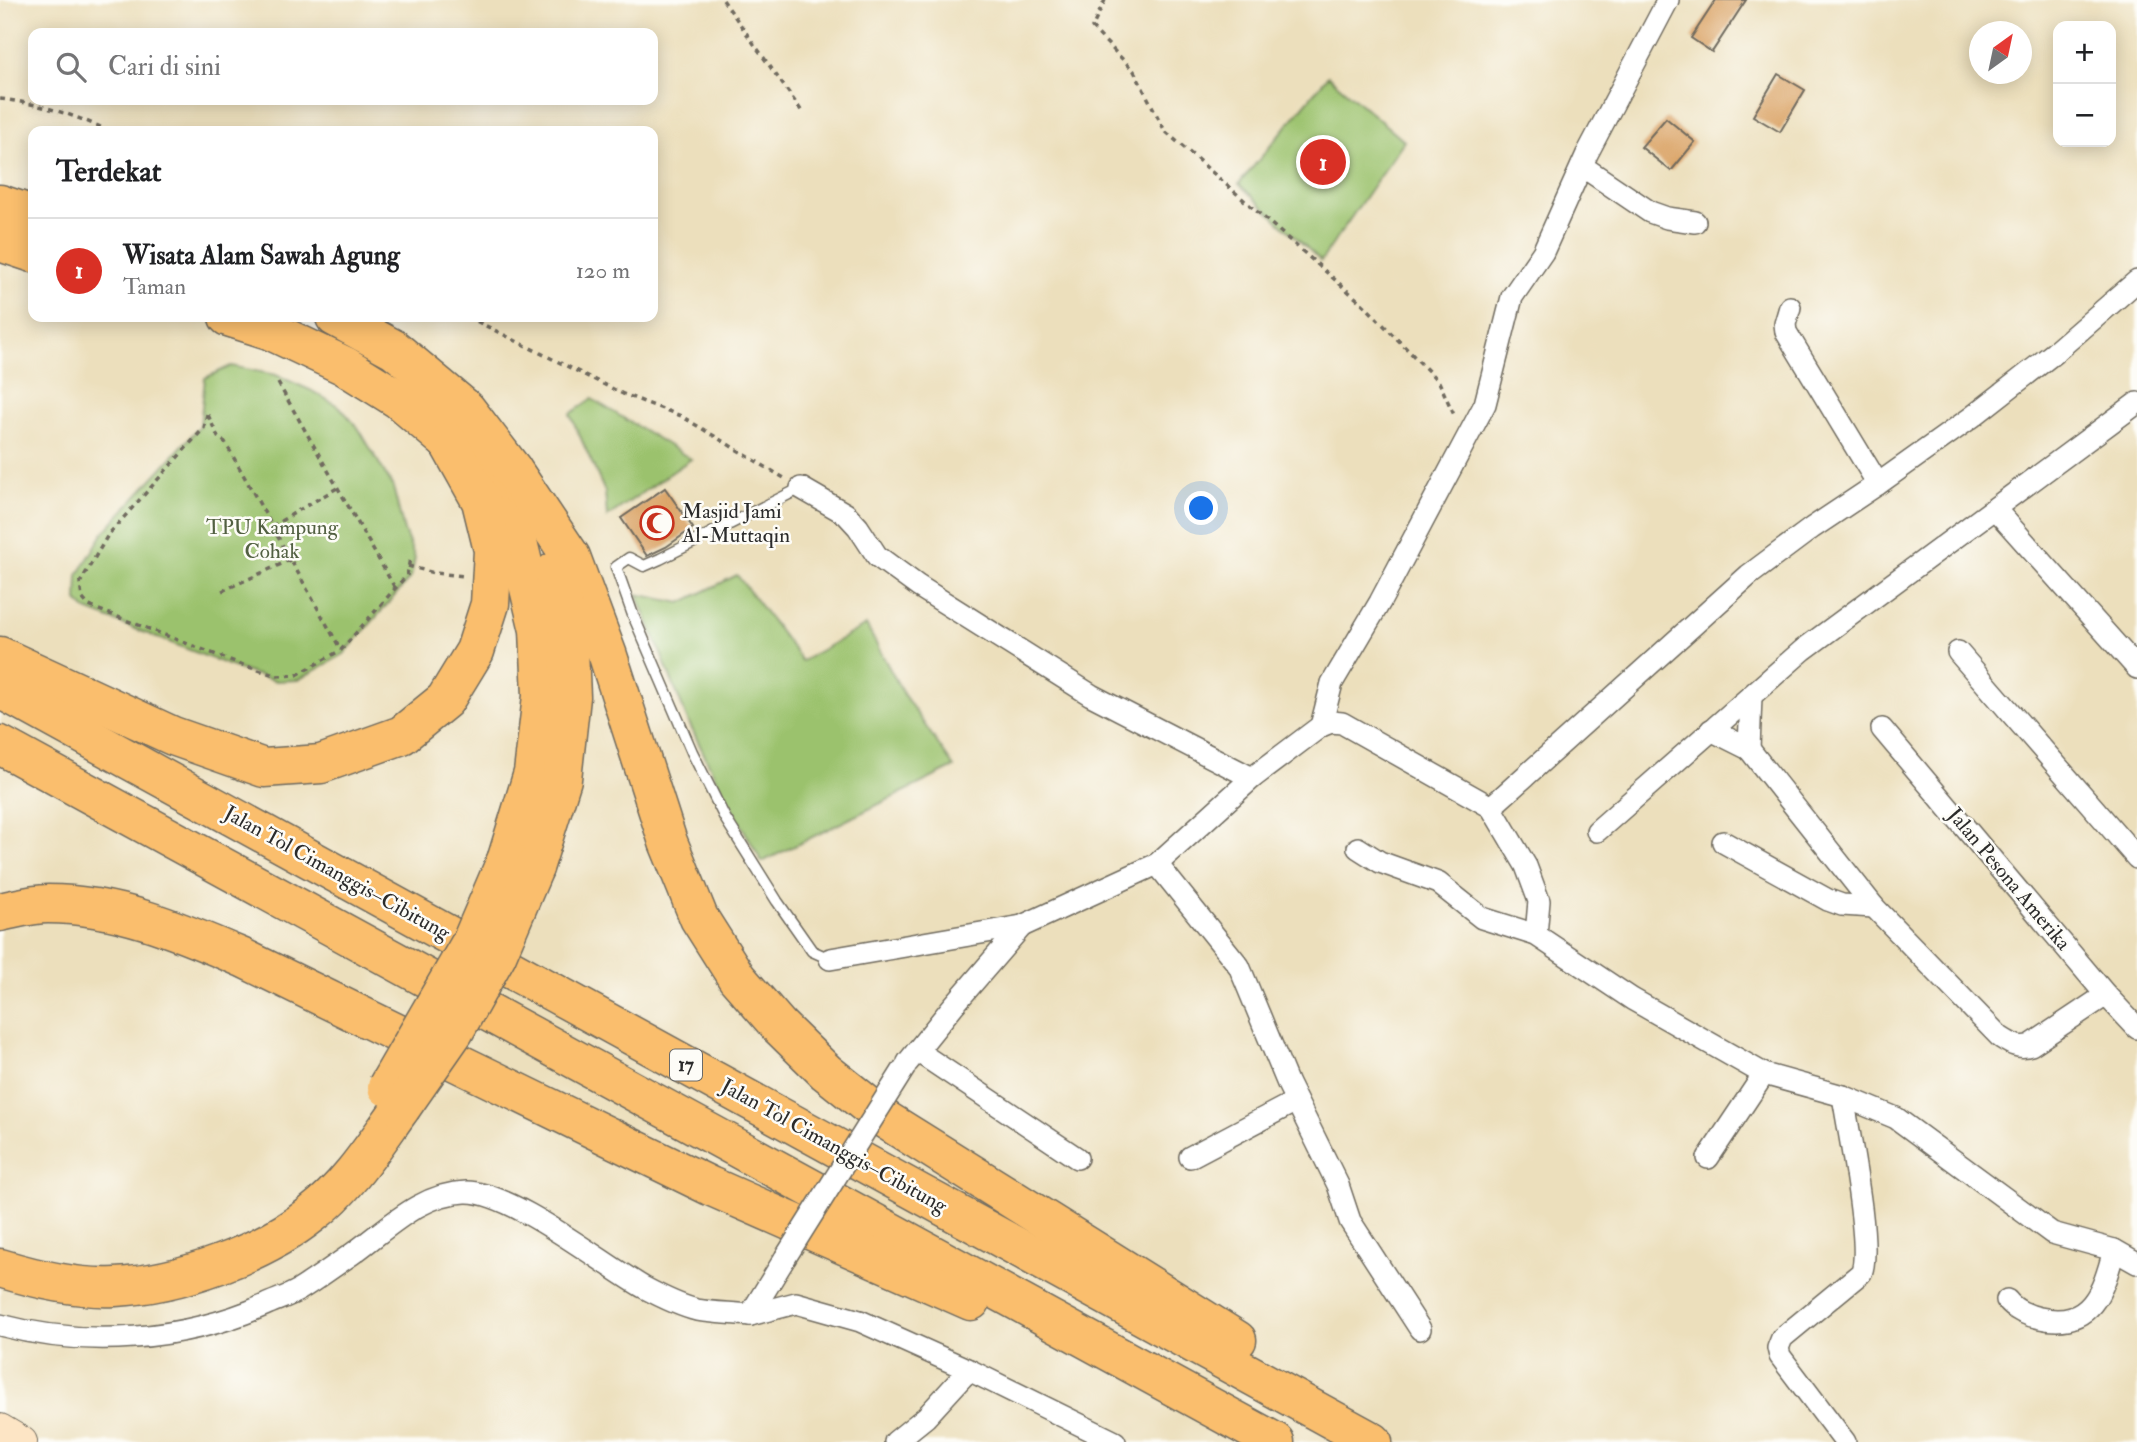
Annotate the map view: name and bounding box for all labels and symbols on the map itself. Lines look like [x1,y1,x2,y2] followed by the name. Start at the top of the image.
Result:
[1969,21,2032,84] north arrow
[1300,136,1346,188] pin: 1
[1184,491,1218,525] your location
[681,498,790,549] place label: Masjid Jami Al-Muttaqin
[638,504,676,542] mosque icon: Masjid Jami Al-Muttaqin
[206,514,339,565] park label: TPU Kampung Cohak
[218,799,455,947] street label: Jalan Tol Cimanggis–Cibitung
[1941,801,2077,956] street label: Jalan Pesona Amerika
[670,1050,702,1080] road number: 17
[715,1072,952,1220] street label: Jalan Tol Cimanggis–Cibitung

